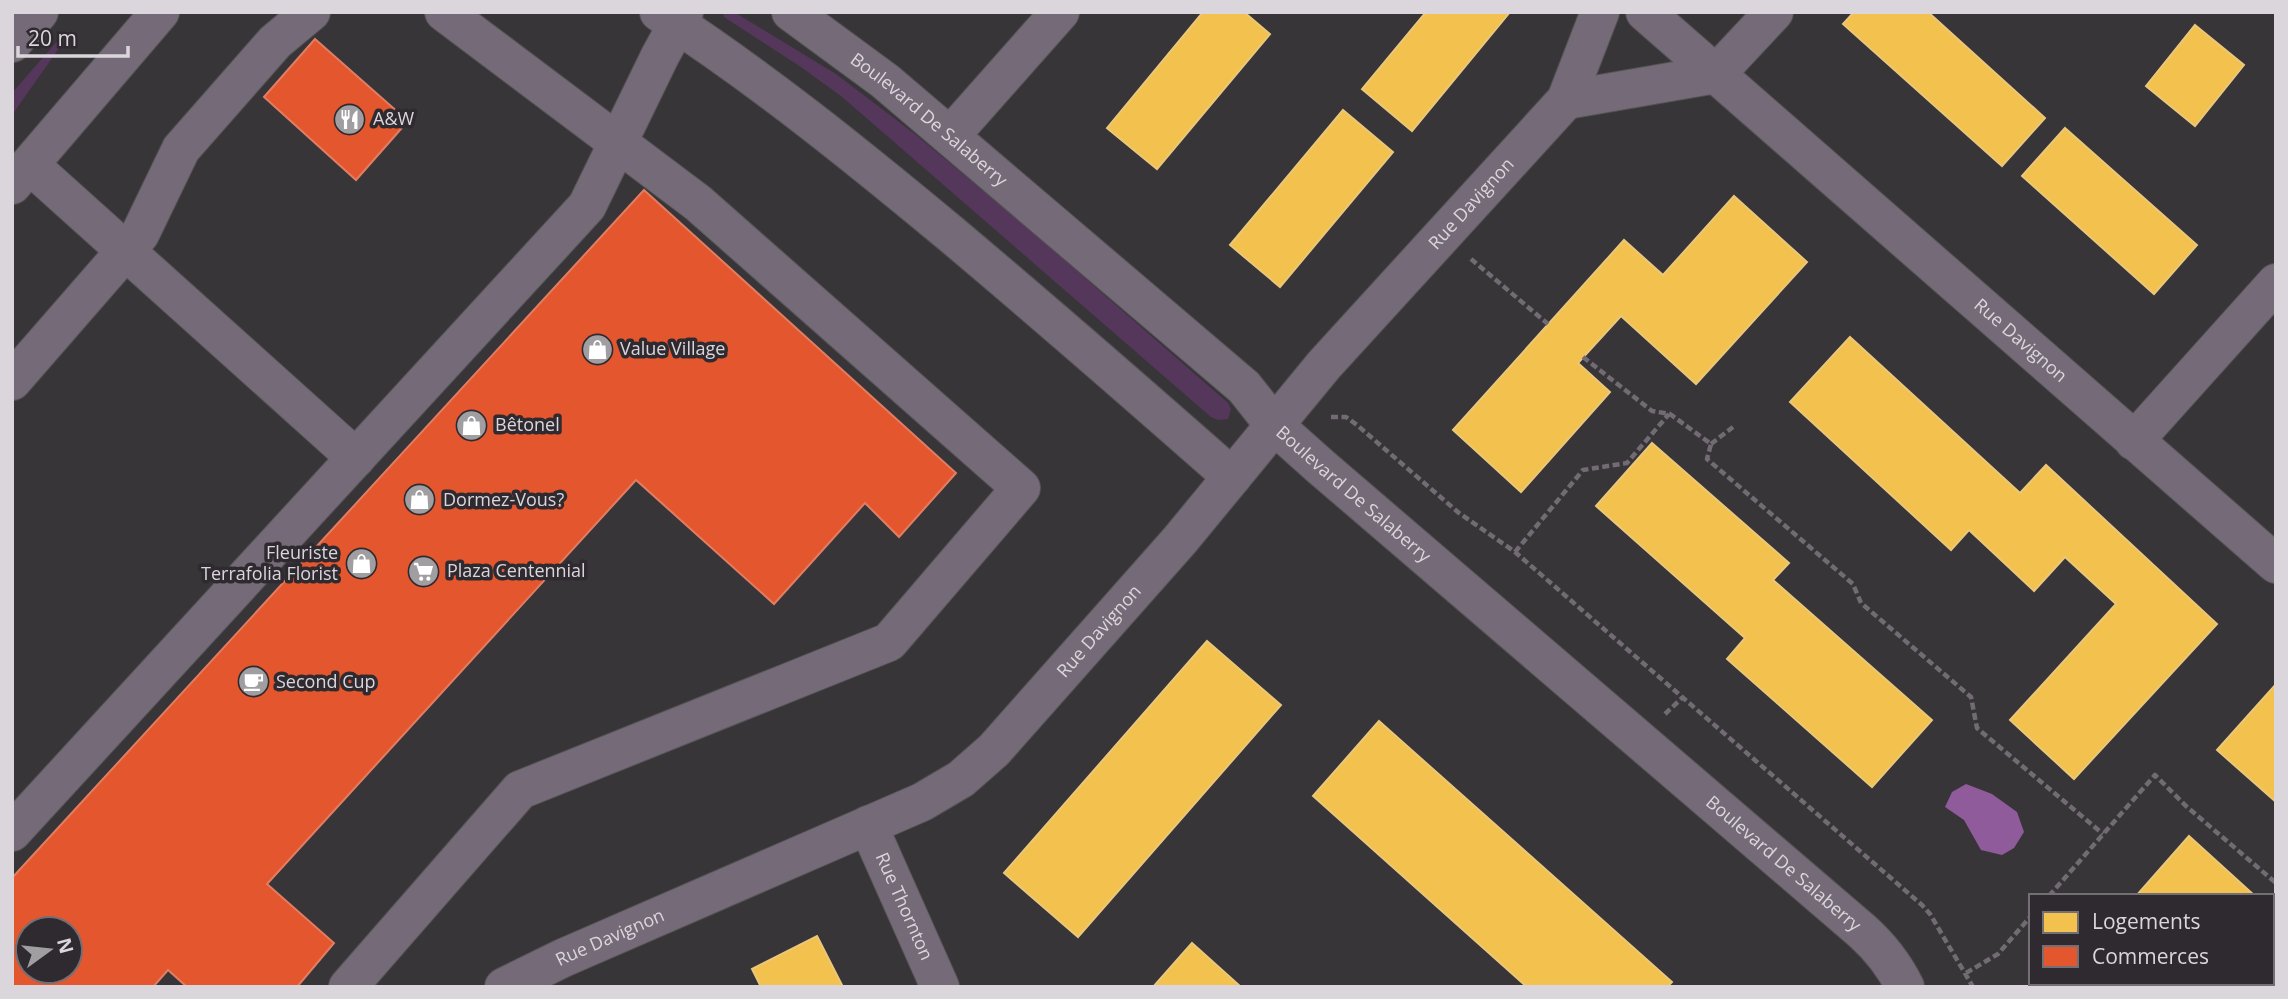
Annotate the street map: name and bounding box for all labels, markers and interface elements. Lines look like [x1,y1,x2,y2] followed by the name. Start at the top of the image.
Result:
[18,14,128,58] scale bar
[28,24,77,52] text: 20 m
[846,47,1014,192] street label: Boulevard De Salaberry
[333,102,367,136] restaurant icon: A&W
[373,106,414,130] place label: A&W
[1423,152,1519,254] street label: Rue Davignon
[1970,292,2073,387] street label: Rue Davignon
[580,332,614,366] shop icon: Value Village
[620,336,725,360] place label: Value Village
[455,408,489,442] shop icon: Bêtonel
[495,412,560,436] place label: Bêtonel
[1272,420,1437,568] street label: Boulevard De Salaberry
[403,483,437,517] shop icon: Dormez-Vous?
[443,487,564,511] place label: Dormez-Vous?
[201,540,338,585] place label: Fleuriste Terrafolia Florist
[344,546,378,580] shop icon: Fleuriste Terrafolia Florist
[407,554,441,588] supermarket icon: Plaza Centennial
[447,558,586,582] place label: Plaza Centennial
[1051,579,1146,682] street label: Rue Davignon
[236,665,270,699] cafe icon: Second Cup
[276,669,376,693] place label: Second Cup
[1701,789,1868,937] street label: Boulevard De Salaberry
[871,848,939,964] street label: Rue Thornton
[2029,894,2274,985] legend
[551,902,668,971] street label: Rue Davignon
[2092,907,2200,935] text: Logements
[14,915,84,985] north arrow
[51,935,80,956] text: N
[2092,942,2209,970] text: Commerces

